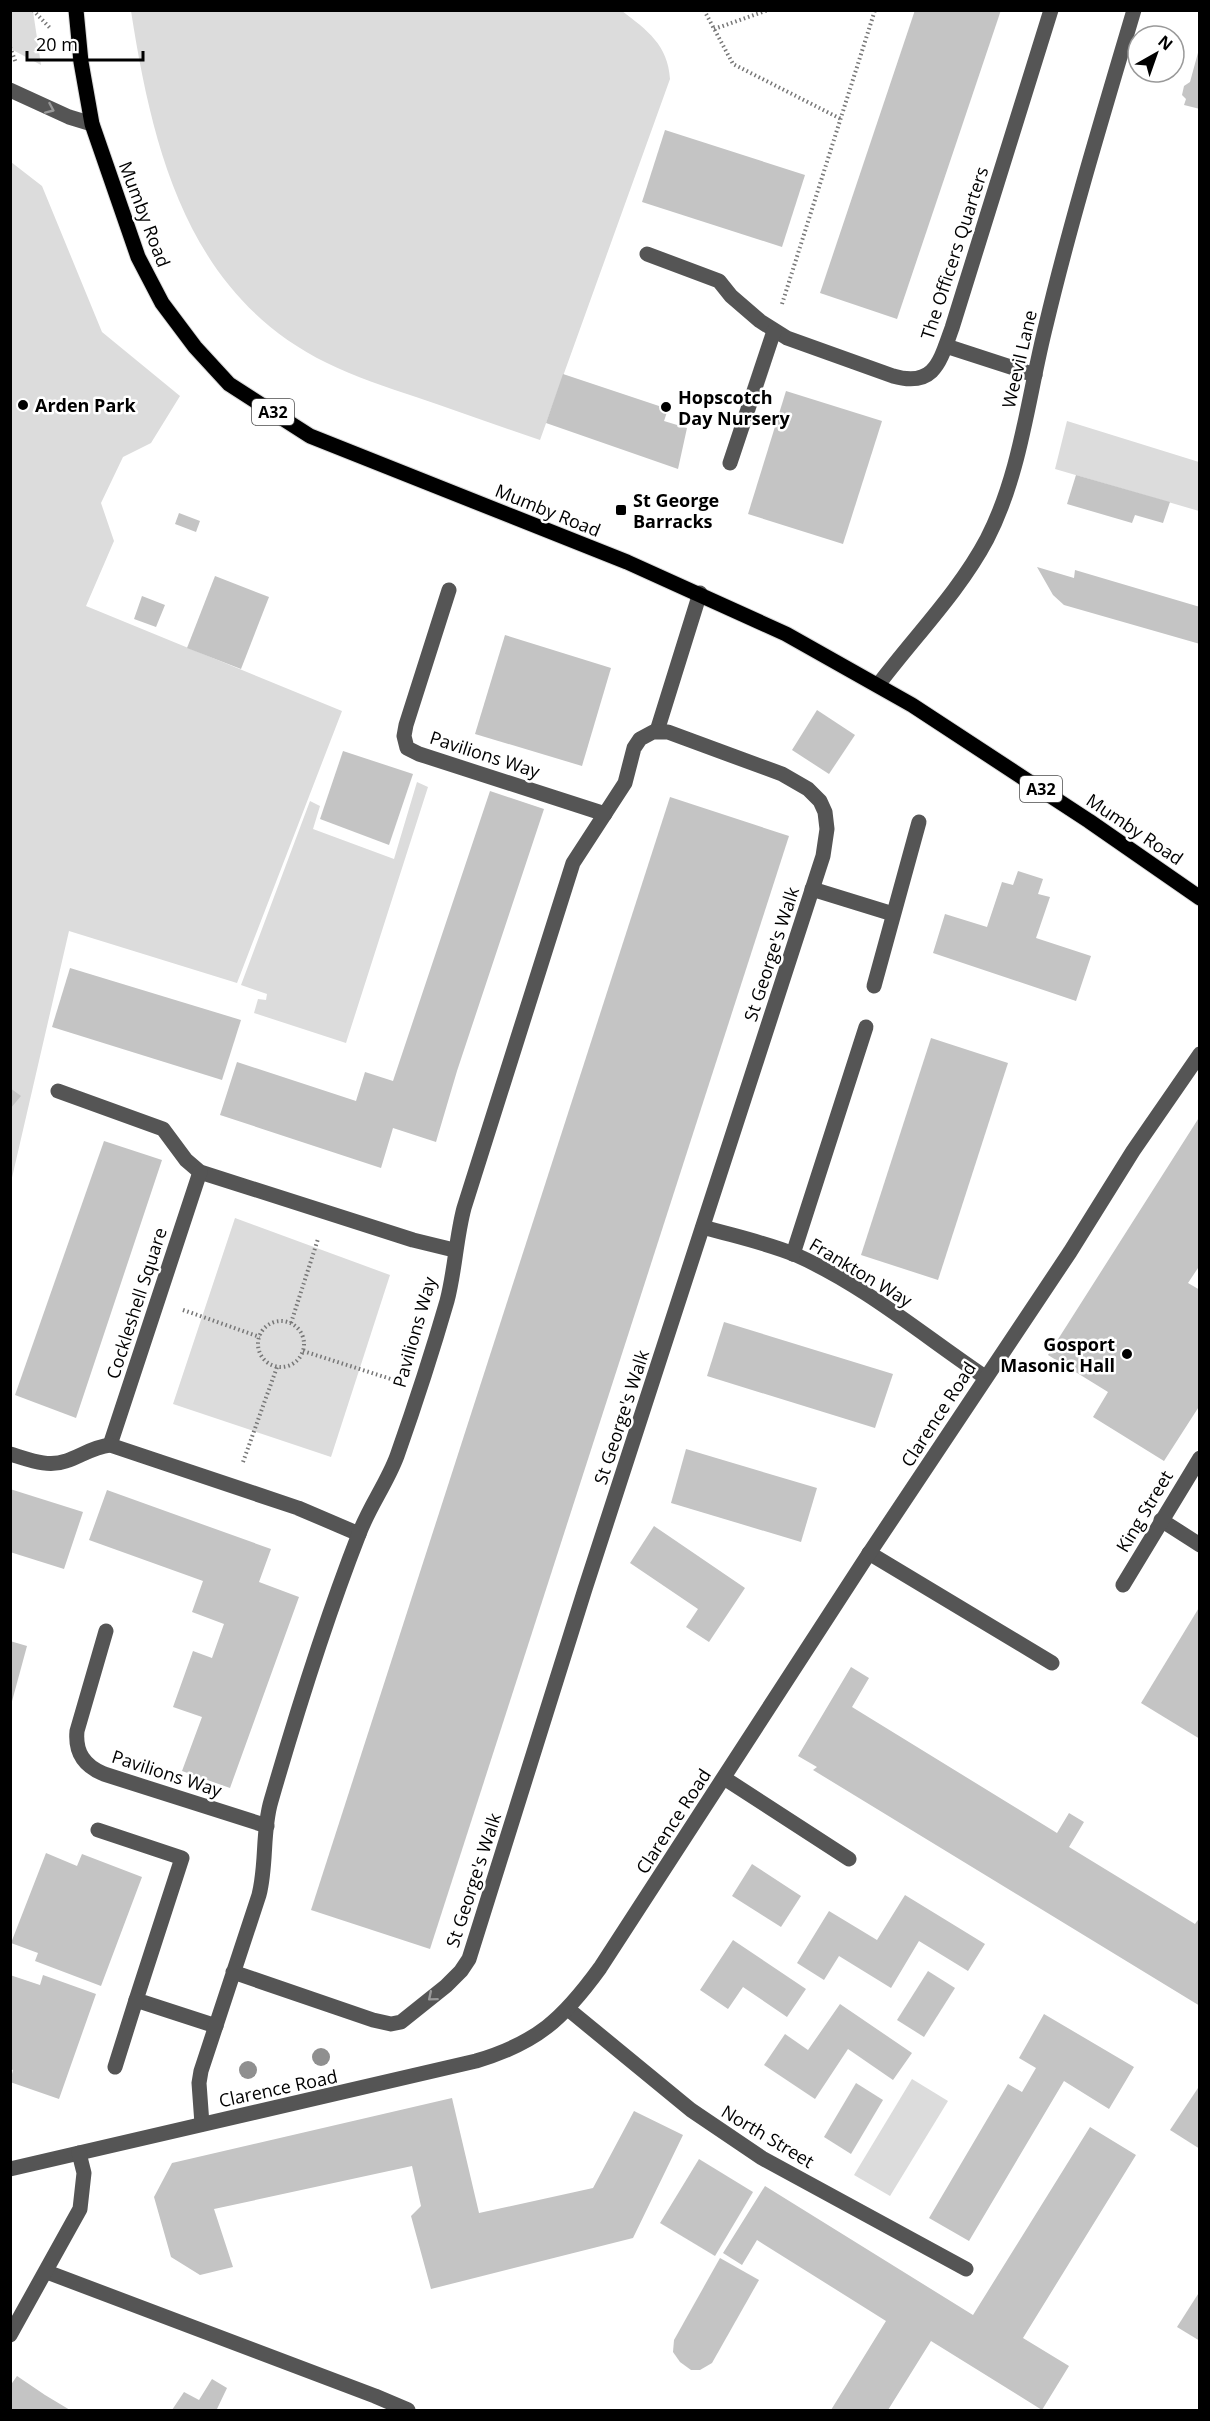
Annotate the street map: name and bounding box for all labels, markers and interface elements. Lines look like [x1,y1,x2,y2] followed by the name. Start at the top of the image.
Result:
[27,24,142,62] scale bar
[1126,24,1186,84] north arrow
[1154,30,1178,55] text: N
[36,32,78,56] text: 20 m
[44,101,55,113] one-way arrow
[114,158,176,270] street label: Mumby Road
[915,163,993,343] street label: The Officers Quarters
[996,308,1042,410] street label: Weevil Lane
[678,385,791,430] place label: Hopscotch Day Nursery
[35,393,136,417] place label: Arden Park
[16,398,30,412] marker: Arden Park
[252,399,294,425] road number: A32
[659,400,673,414] marker: Hopscotch Day Nursery
[492,478,604,542] street label: Mumby Road
[633,488,719,533] place label: St George Barracks
[614,503,628,517] marker: St George Barracks
[427,725,544,783] street label: Pavilions Way
[1020,776,1062,802] road number: A32
[1082,788,1188,870] street label: Mumby Road
[738,883,804,1024] street label: St George's Walk
[100,1224,172,1382] street label: Cockleshell Square
[805,1232,918,1313] street label: Frankton Way
[387,1273,442,1390] street label: Pavilions Way
[1000,1332,1115,1377] place label: Gosport Masonic Hall
[588,1346,654,1487] street label: St George's Walk
[1120,1347,1134,1361] marker: Gosport Masonic Hall
[895,1357,981,1471] street label: Clarence Road
[1110,1466,1178,1556] street label: King Street
[109,1744,226,1802] street label: Pavilions Way
[630,1764,716,1878] street label: Clarence Road
[440,1809,506,1950] street label: St George's Walk
[428,1990,439,2001] one-way arrow
[216,2064,340,2112] street label: Clarence Road
[717,2099,819,2173] street label: North Street

